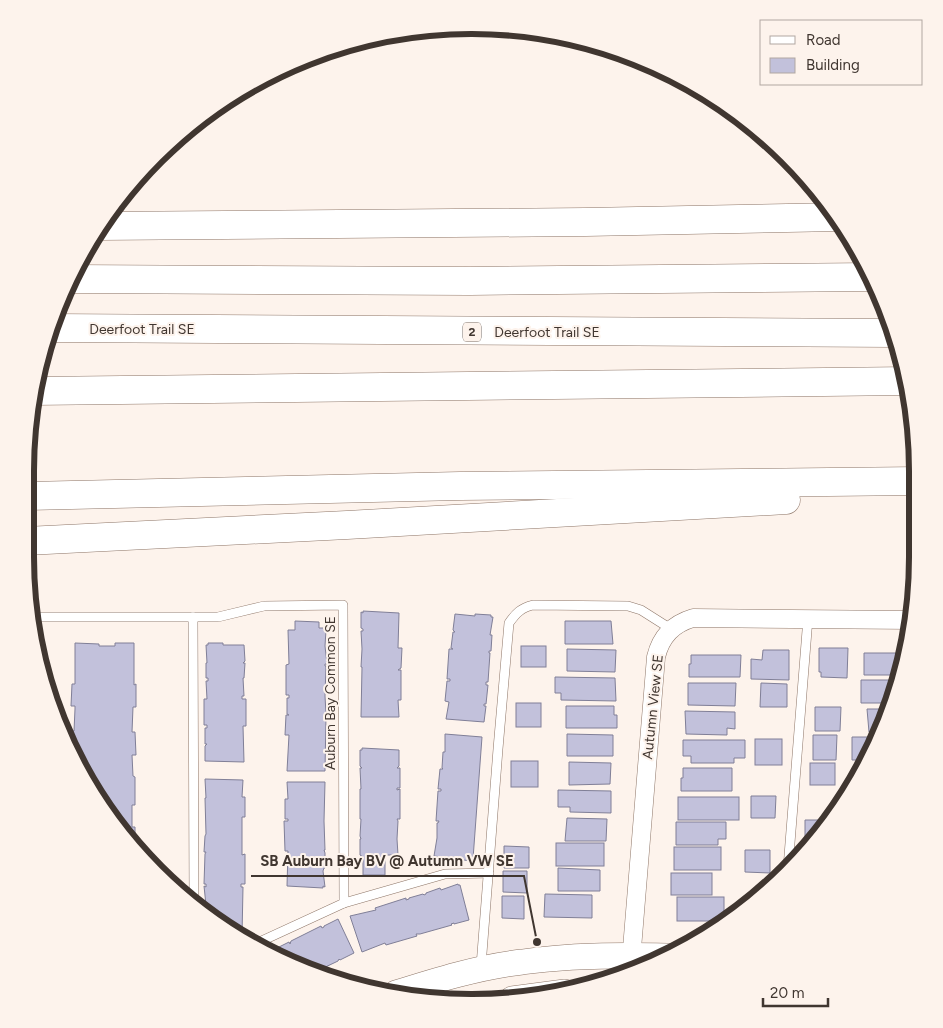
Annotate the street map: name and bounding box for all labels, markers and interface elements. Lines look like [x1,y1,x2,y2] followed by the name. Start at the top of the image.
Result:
[760,20,923,85] legend
[806,31,841,49] text: Road
[806,56,860,74] text: Building
[89,321,195,338] street label: Deerfoot Trail SE
[463,322,481,342] road number: 2
[494,324,600,341] street label: Deerfoot Trail SE
[322,616,339,770] street label: Auburn Bay Common SE
[639,654,667,760] street label: Autumn View SE
[251,846,524,876] callout: SB Auburn Bay BV @ Autumn VW SE
[260,852,514,870] text: SB Auburn Bay BV @ Autumn VW SE
[763,976,828,1008] scale bar
[770,984,804,1002] text: 20 m

